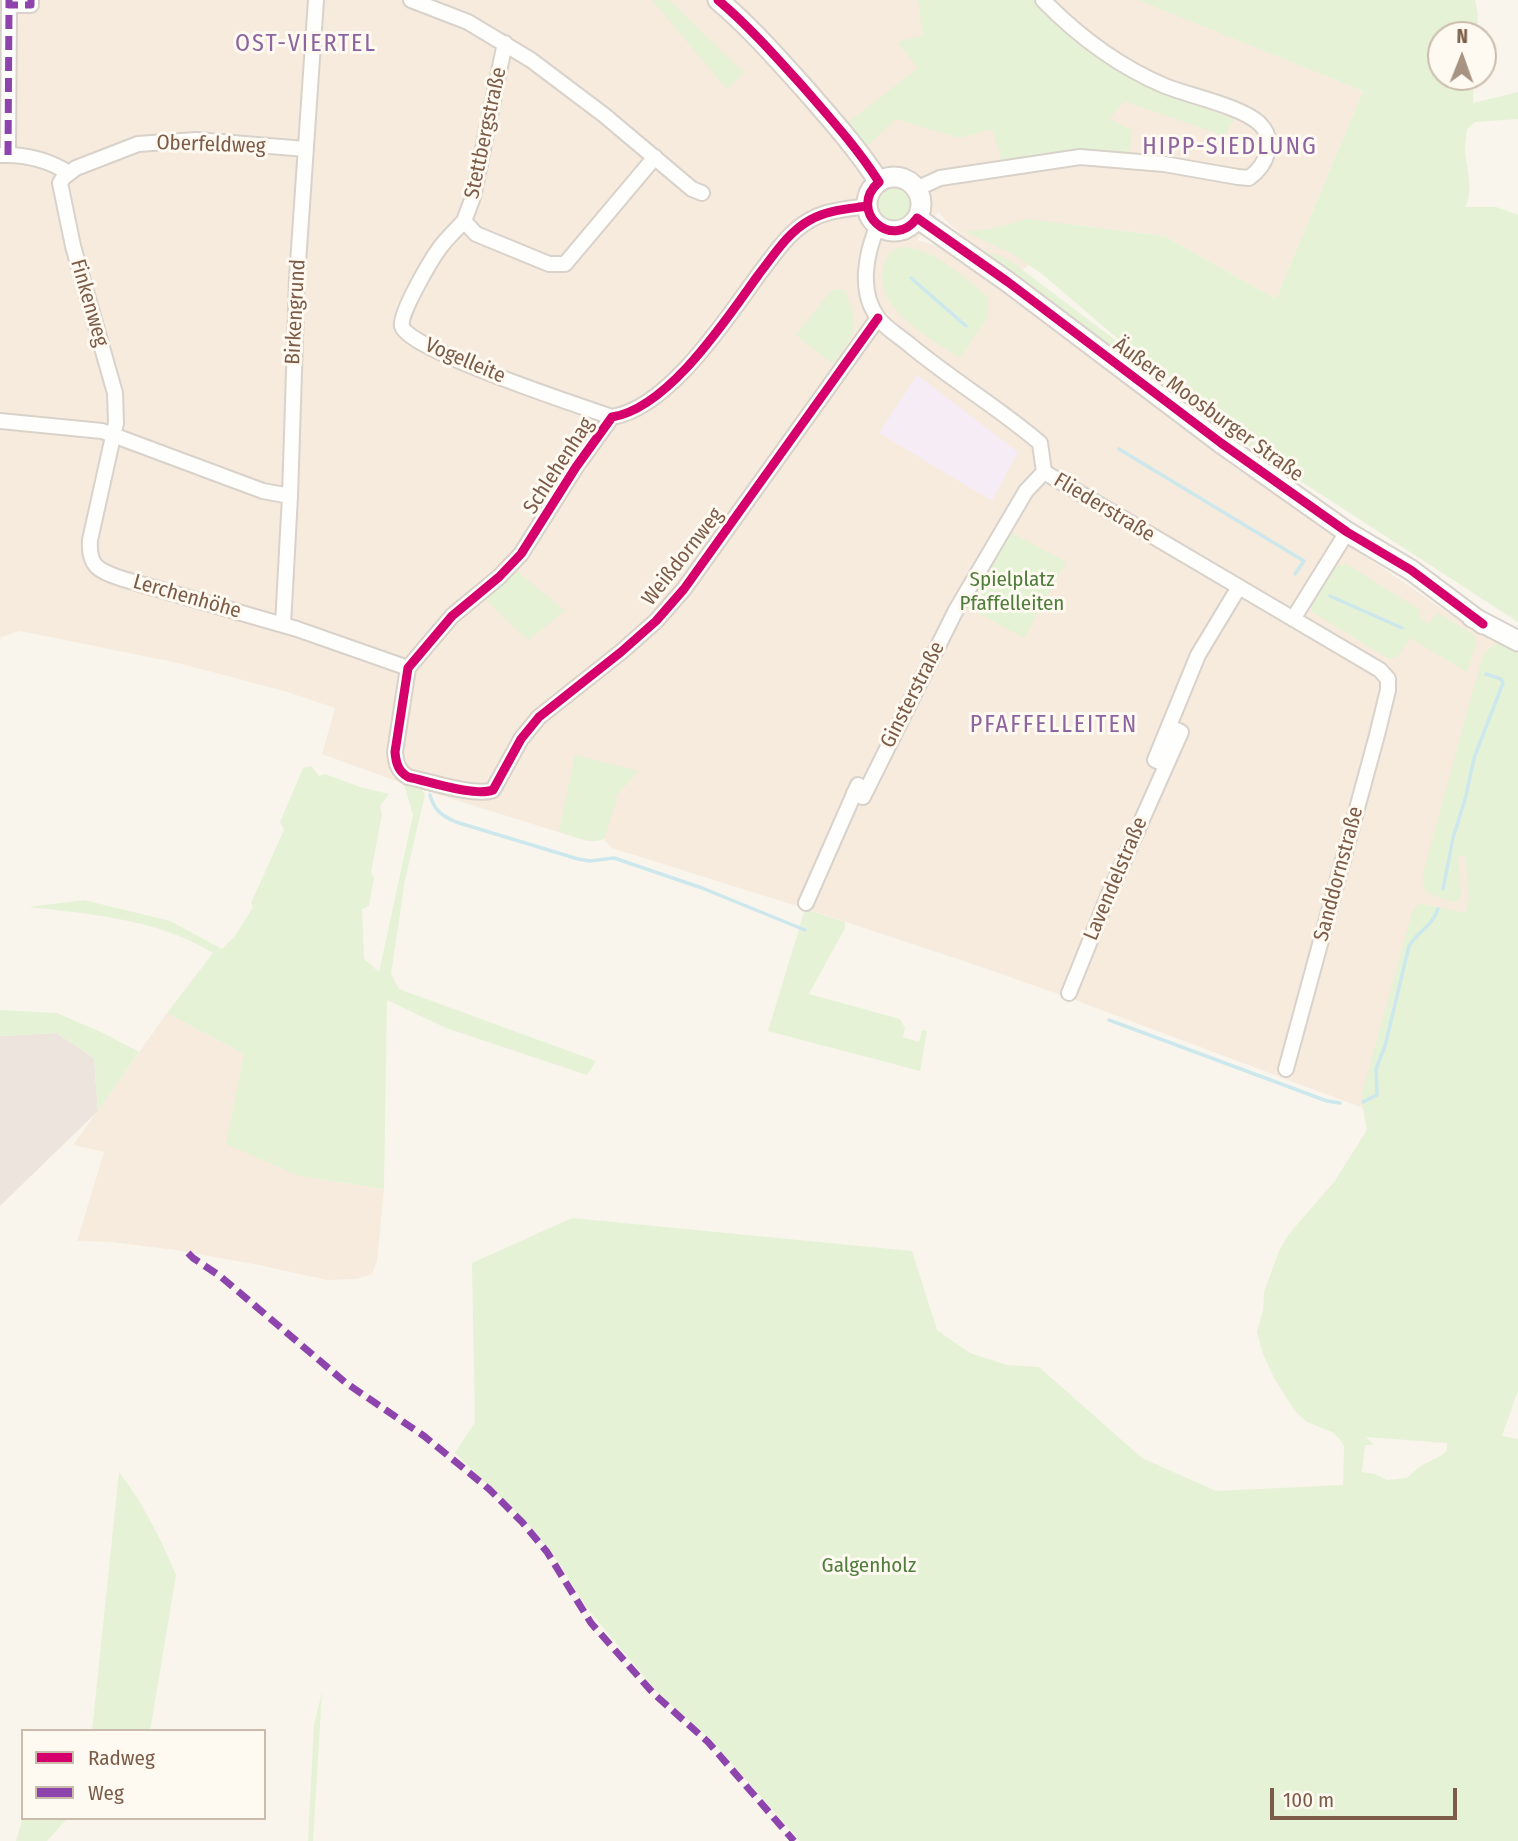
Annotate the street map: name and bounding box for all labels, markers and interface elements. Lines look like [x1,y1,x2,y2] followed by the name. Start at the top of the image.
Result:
[1427,21,1497,91] north arrow
[1456,25,1468,48] text: N
[236,30,376,58] district label: OST-VIERTEL
[460,65,512,201] street label: Stettbergstraße
[156,130,266,160] street label: Oberfeldweg
[1144,133,1316,161] district label: HIPP-SIEDLUNG
[64,256,114,350] street label: Finkenweg
[281,259,311,365] street label: Birkengrund
[421,333,509,389] street label: Vogelleite
[1108,333,1308,487] street label: Äußere Moosburger Straße
[519,413,599,519] street label: Schlehenhag
[1049,468,1159,548] street label: Fliederstraße
[637,503,729,611] street label: Weißdornweg
[960,567,1064,617] park label: Spielplatz Pfaffelleiten
[130,570,244,624] street label: Lerchenhöhe
[876,638,950,752] street label: Ginsterstraße
[971,711,1137,739] district label: PFAFFELLEITEN
[1309,804,1369,944] street label: Sanddornstraße
[1079,814,1153,944] street label: Lavendelstraße
[822,1553,916,1579] park label: Galgenholz
[21,1729,266,1820] legend
[88,1745,155,1771] text: Radweg
[1273,1774,1460,1818] scale bar
[88,1780,124,1806] text: Weg
[1283,1787,1334,1813] text: 100 m

